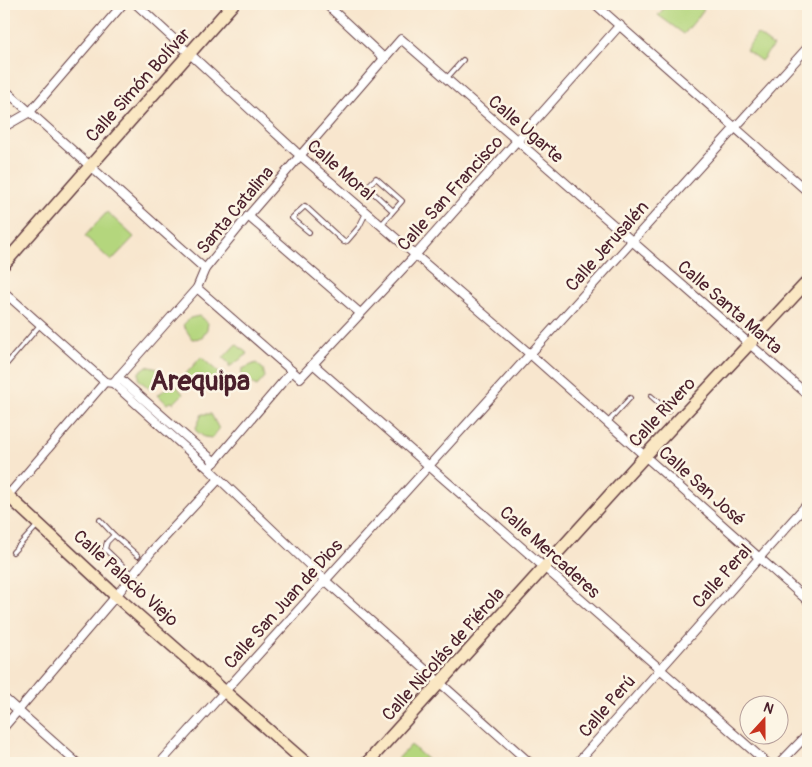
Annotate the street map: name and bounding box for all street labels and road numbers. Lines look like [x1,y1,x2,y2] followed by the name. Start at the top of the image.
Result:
[81,23,196,147] street label: Calle Simón Bolívar
[483,90,568,169] street label: Calle Ugarte
[392,131,509,256] street label: Calle San Francisco
[302,135,379,206] street label: Calle Moral
[192,161,279,259] street label: Santa Catalina
[561,196,654,296] street label: Calle Jerusalén
[672,255,787,359] street label: Calle Santa Marta
[624,372,701,452] street label: Calle Rivero
[653,441,750,531] street label: Calle San José
[495,501,605,604] street label: Calle Mercaderes
[68,525,183,632] street label: Calle Palacio Viejo
[219,535,348,674] street label: Calle San Juan de Dios
[687,539,757,613] street label: Calle Peral
[377,583,510,726] street label: Calle Nicolás de Piérola
[574,670,641,742] street label: Calle Perú

